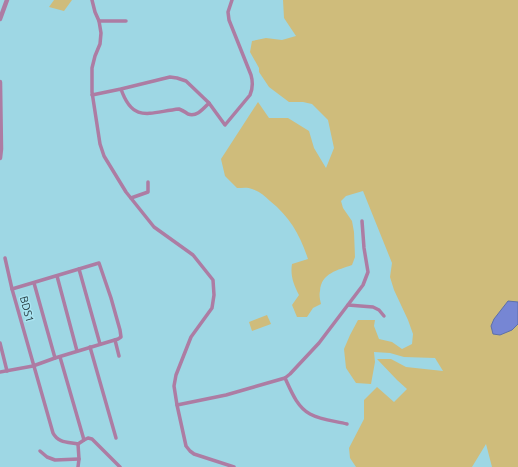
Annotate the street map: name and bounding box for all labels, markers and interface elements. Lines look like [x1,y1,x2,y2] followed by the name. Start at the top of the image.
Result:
[18,295,36,323] street label: BDS1

